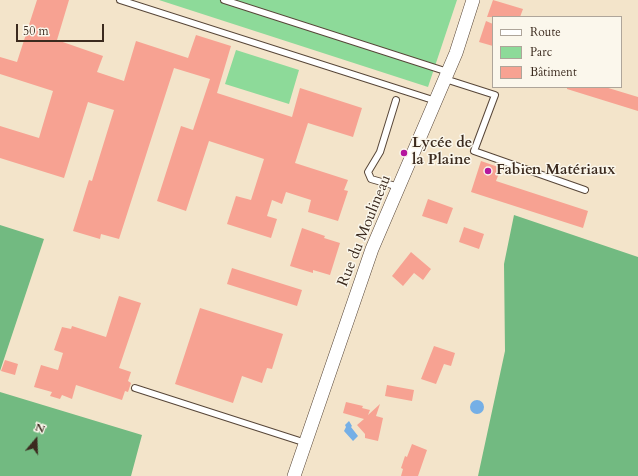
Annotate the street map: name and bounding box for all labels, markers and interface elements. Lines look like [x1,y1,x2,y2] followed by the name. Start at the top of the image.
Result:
[18,16,106,42] scale bar
[492,16,622,88] legend
[23,23,49,39] text: 50 m
[530,24,561,40] text: Route
[530,44,552,60] text: Parc
[530,64,577,80] text: Bâtiment
[412,135,472,170] place label: Lycée de la Plaine
[399,148,409,158] marker: Lycée de la Plaine
[496,162,615,180] place label: Fabien Matériaux
[483,166,493,176] marker: Fabien Matériaux
[335,173,395,289] street label: Rue du Moulineau
[16,420,56,460] north arrow
[33,420,47,437] text: N

